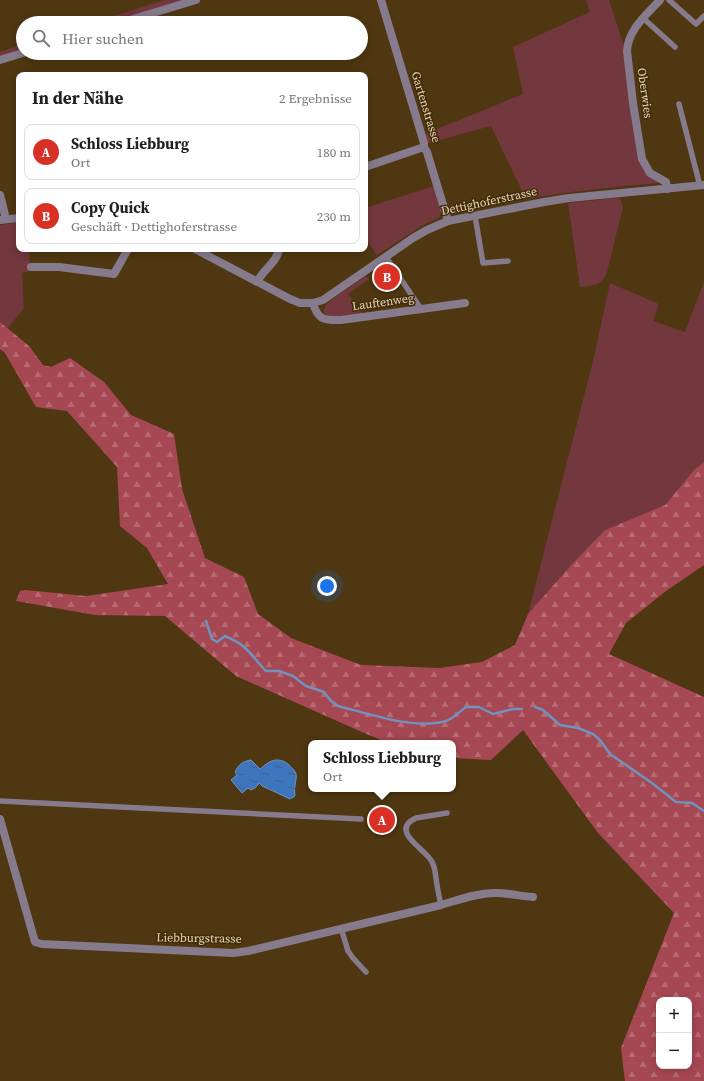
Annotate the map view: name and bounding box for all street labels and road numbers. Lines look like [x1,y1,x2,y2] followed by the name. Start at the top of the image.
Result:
[634,67,656,119] street label: Oberwies
[408,70,444,144] street label: Gartenstrasse
[439,183,539,219] street label: Dettighoferstrasse
[351,290,415,314] street label: Lauftenweg
[156,929,242,947] street label: Liebburgstrasse

